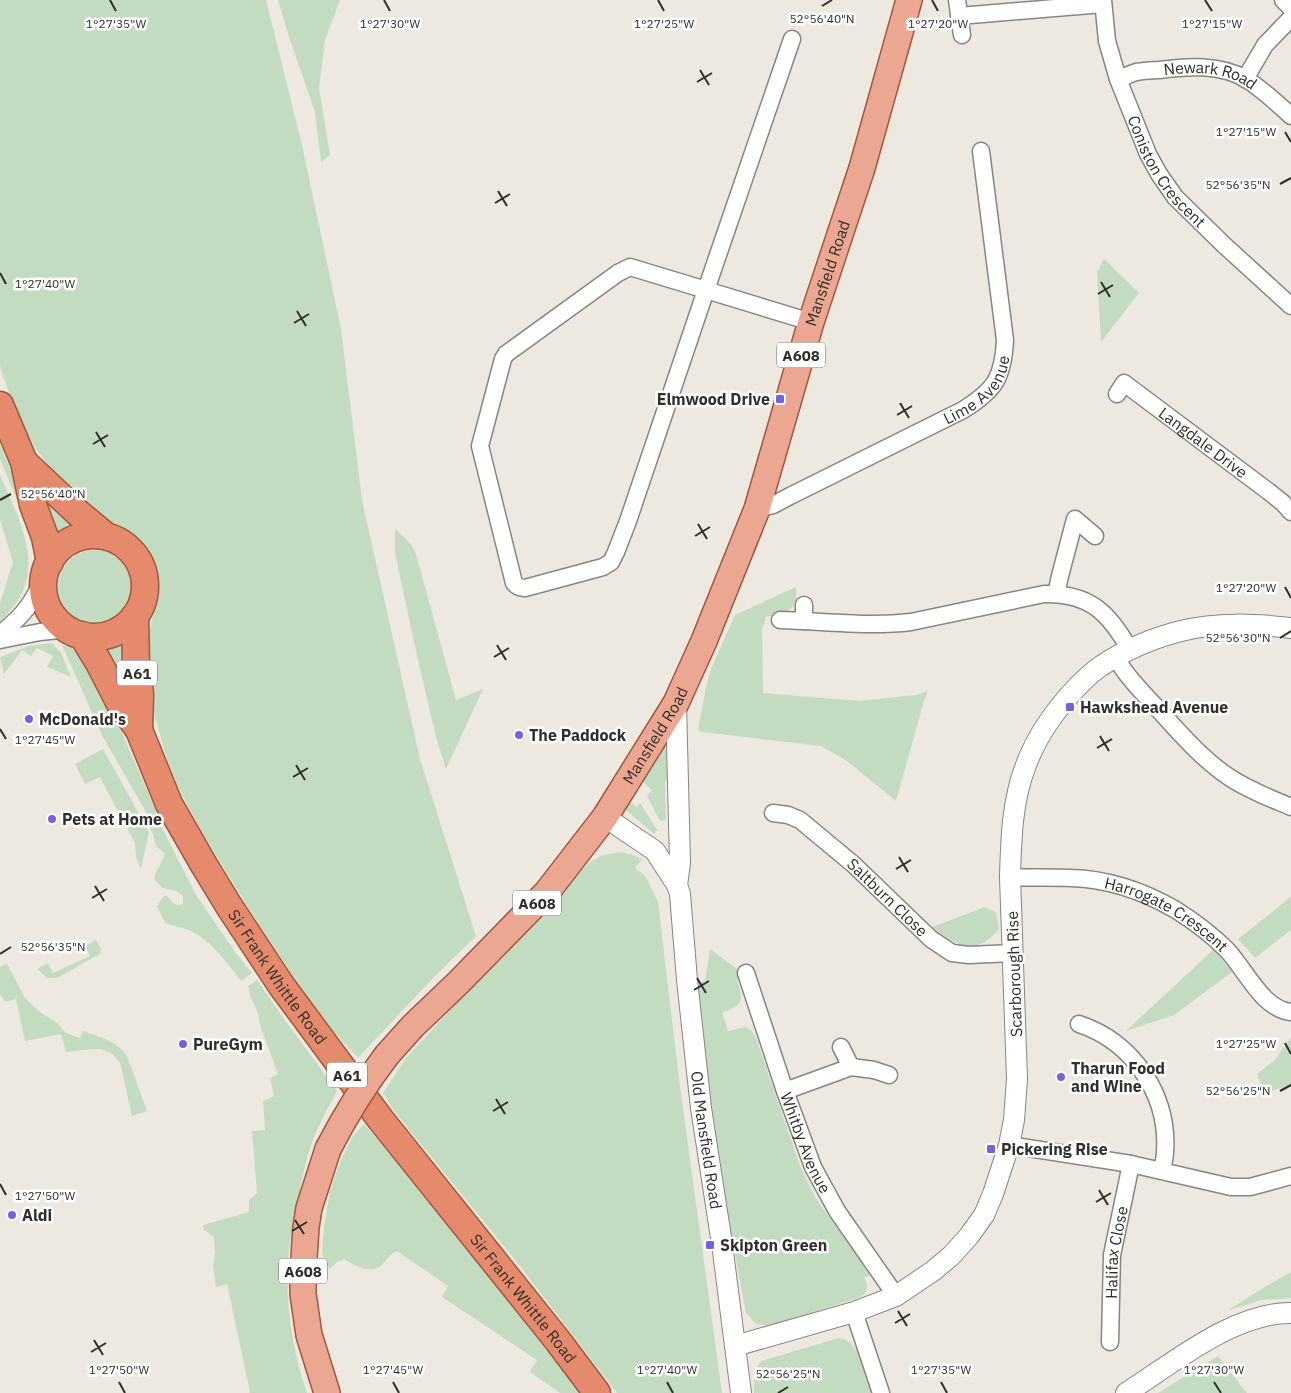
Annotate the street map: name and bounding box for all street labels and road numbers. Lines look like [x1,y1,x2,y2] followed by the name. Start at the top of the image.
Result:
[1163,57,1261,94] street label: Newark Road
[1123,112,1210,231] street label: Coniston Crescent
[800,218,854,329] street label: Mansfield Road
[777,342,825,368] road number: A608
[940,354,1014,428] street label: Lime Avenue
[1155,403,1252,482] street label: Langdale Drive
[117,660,157,686] road number: A61
[618,684,692,788] street label: Mansfield Road
[843,854,932,941] street label: Saltburn Close
[1103,872,1232,956] street label: Harrogate Crescent
[513,890,561,916] road number: A608
[224,906,331,1048] street label: Sir Frank Whittle Road
[1002,910,1026,1037] street label: Scarborough Rise
[327,1062,367,1088] road number: A61
[687,1070,726,1210] street label: Old Mansfield Road
[776,1089,835,1197] street label: Whitby Avenue
[1101,1204,1132,1299] street label: Halifax Close
[466,1230,581,1367] street label: Sir Frank Whittle Road
[279,1258,327,1284] road number: A608

